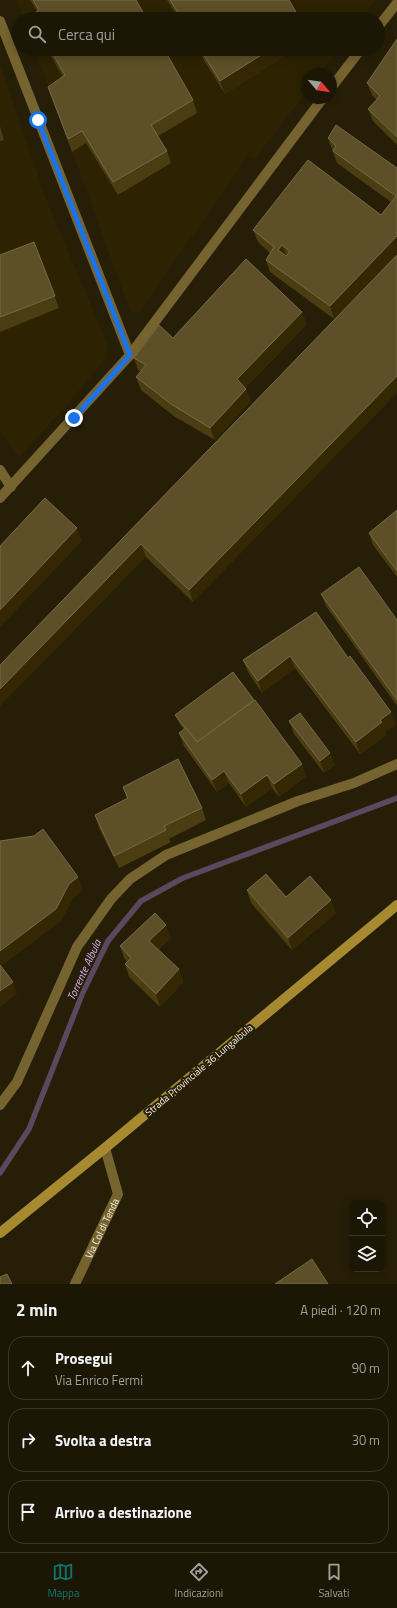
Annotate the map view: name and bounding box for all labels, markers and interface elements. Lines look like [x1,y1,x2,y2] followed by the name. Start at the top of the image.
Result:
[12,12,385,56] search box
[26,23,48,45] icon: search
[58,23,115,46] text: Cerca qui
[301,68,337,104] north arrow
[29,111,47,129] route start
[65,409,83,427] route end
[63,937,105,1003] water label: Torrente Albula
[142,1020,256,1120] street label: Strada Provinciale 36 Lungalbula
[81,1195,123,1261] street label: Via Col di Tenda
[349,1200,385,1272] map controls
[349,1200,385,1236] button: locate
[349,1236,385,1272] button: layers
[16,1297,57,1323] text: 2 min
[300,1300,381,1320] text: A piedi · 120 m
[55,1347,112,1370] text: Prosegui
[17,1357,39,1379] icon: ahead
[352,1358,380,1378] text: 90 m
[55,1370,143,1390] text: Via Enrico Fermi
[17,1429,39,1451] icon: right
[55,1429,152,1452] text: Svolta a destra
[352,1430,380,1450] text: 30 m
[17,1501,39,1523] icon: arrive
[55,1501,192,1524] text: Arrivo a destinazione
[48,1561,79,1601] tab: Mappa
[175,1561,223,1601] tab: Indicazioni
[318,1561,349,1601] tab: Salvati

